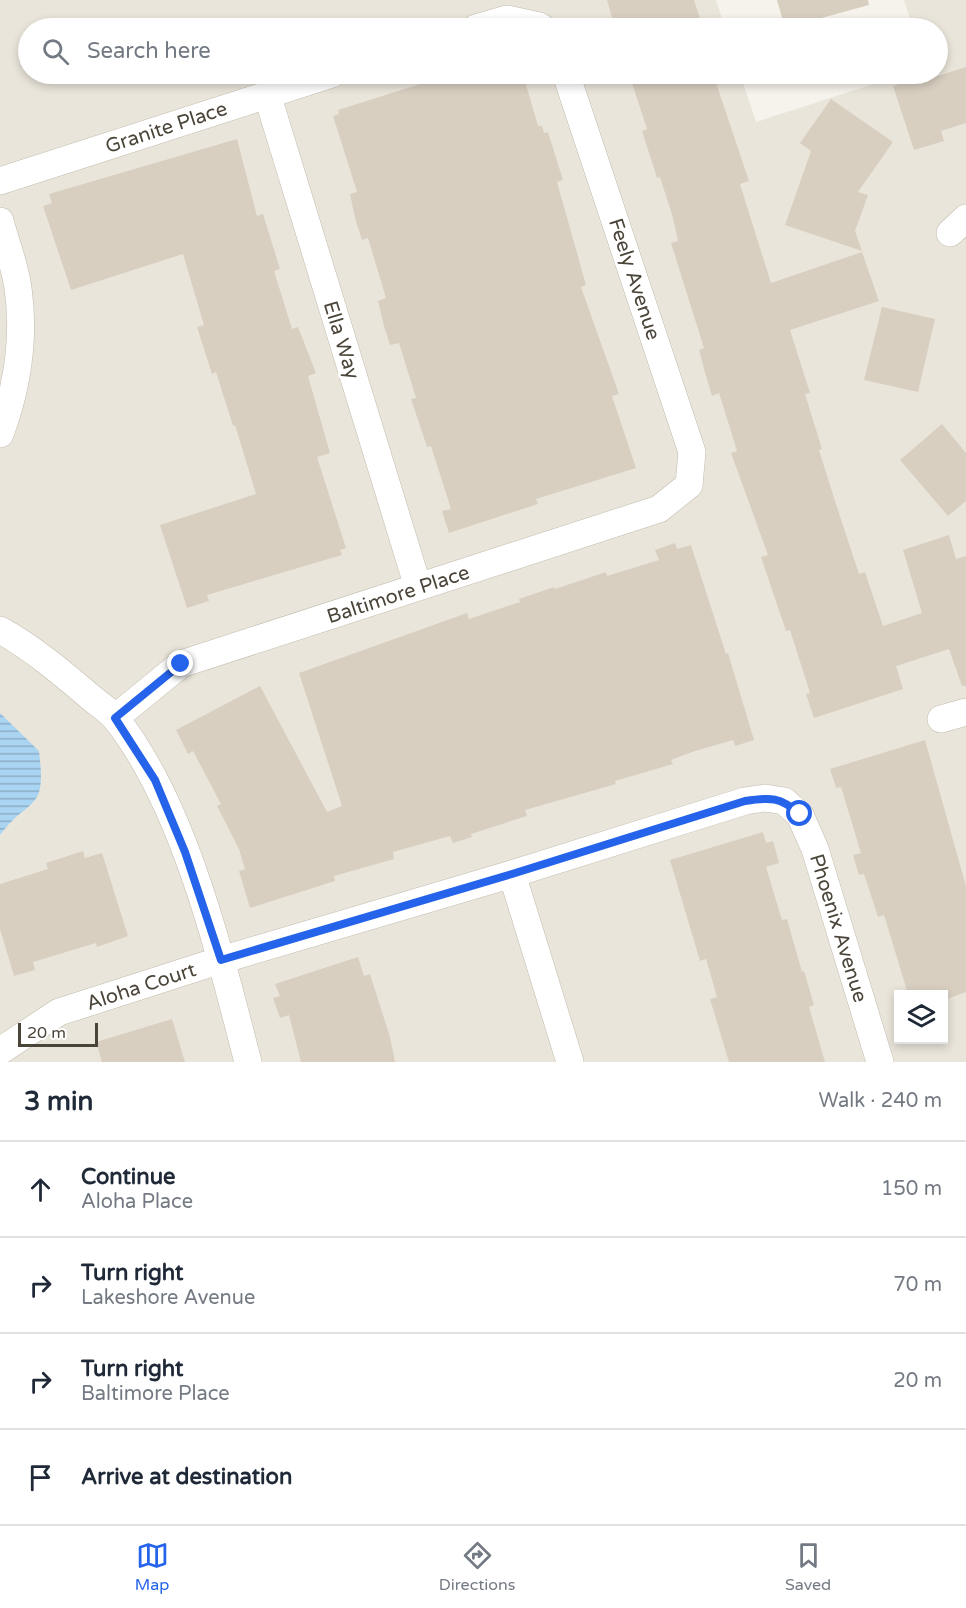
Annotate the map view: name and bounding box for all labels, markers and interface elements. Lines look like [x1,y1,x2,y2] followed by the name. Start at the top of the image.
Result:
[18,18,948,84] search box
[39,35,72,68] icon: search
[87,38,211,64] text: Search here
[102,97,230,159] street label: Granite Place
[603,215,665,343] street label: Feely Avenue
[318,298,364,382] street label: Ella Way
[324,561,473,629] street label: Baltimore Place
[167,650,193,676] route end
[786,800,812,826] route start
[804,851,872,1005] street label: Phoenix Avenue
[83,958,199,1016] street label: Aloha Court
[894,990,948,1044] map controls
[894,990,948,1044] button: layers
[18,1020,98,1048] scale bar
[27,1023,66,1043] text: 20 m
[24,1086,93,1117] text: 3 min
[819,1089,942,1113] text: Walk · 240 m
[81,1164,176,1190] text: Continue
[24,1173,57,1206] icon: ahead
[881,1177,942,1201] text: 150 m
[81,1190,193,1214] text: Aloha Place
[81,1260,183,1286] text: Turn right
[24,1269,57,1302] icon: right
[893,1273,942,1297] text: 70 m
[81,1286,255,1310] text: Lakeshore Avenue
[81,1356,183,1382] text: Turn right
[24,1365,57,1398] icon: right
[893,1369,942,1393] text: 20 m
[81,1382,230,1406] text: Baltimore Place
[24,1461,57,1494] icon: arrive
[81,1464,292,1490] text: Arrive at destination
[135,1539,169,1595] tab: Map
[439,1539,515,1595] tab: Directions
[785,1539,831,1595] tab: Saved

